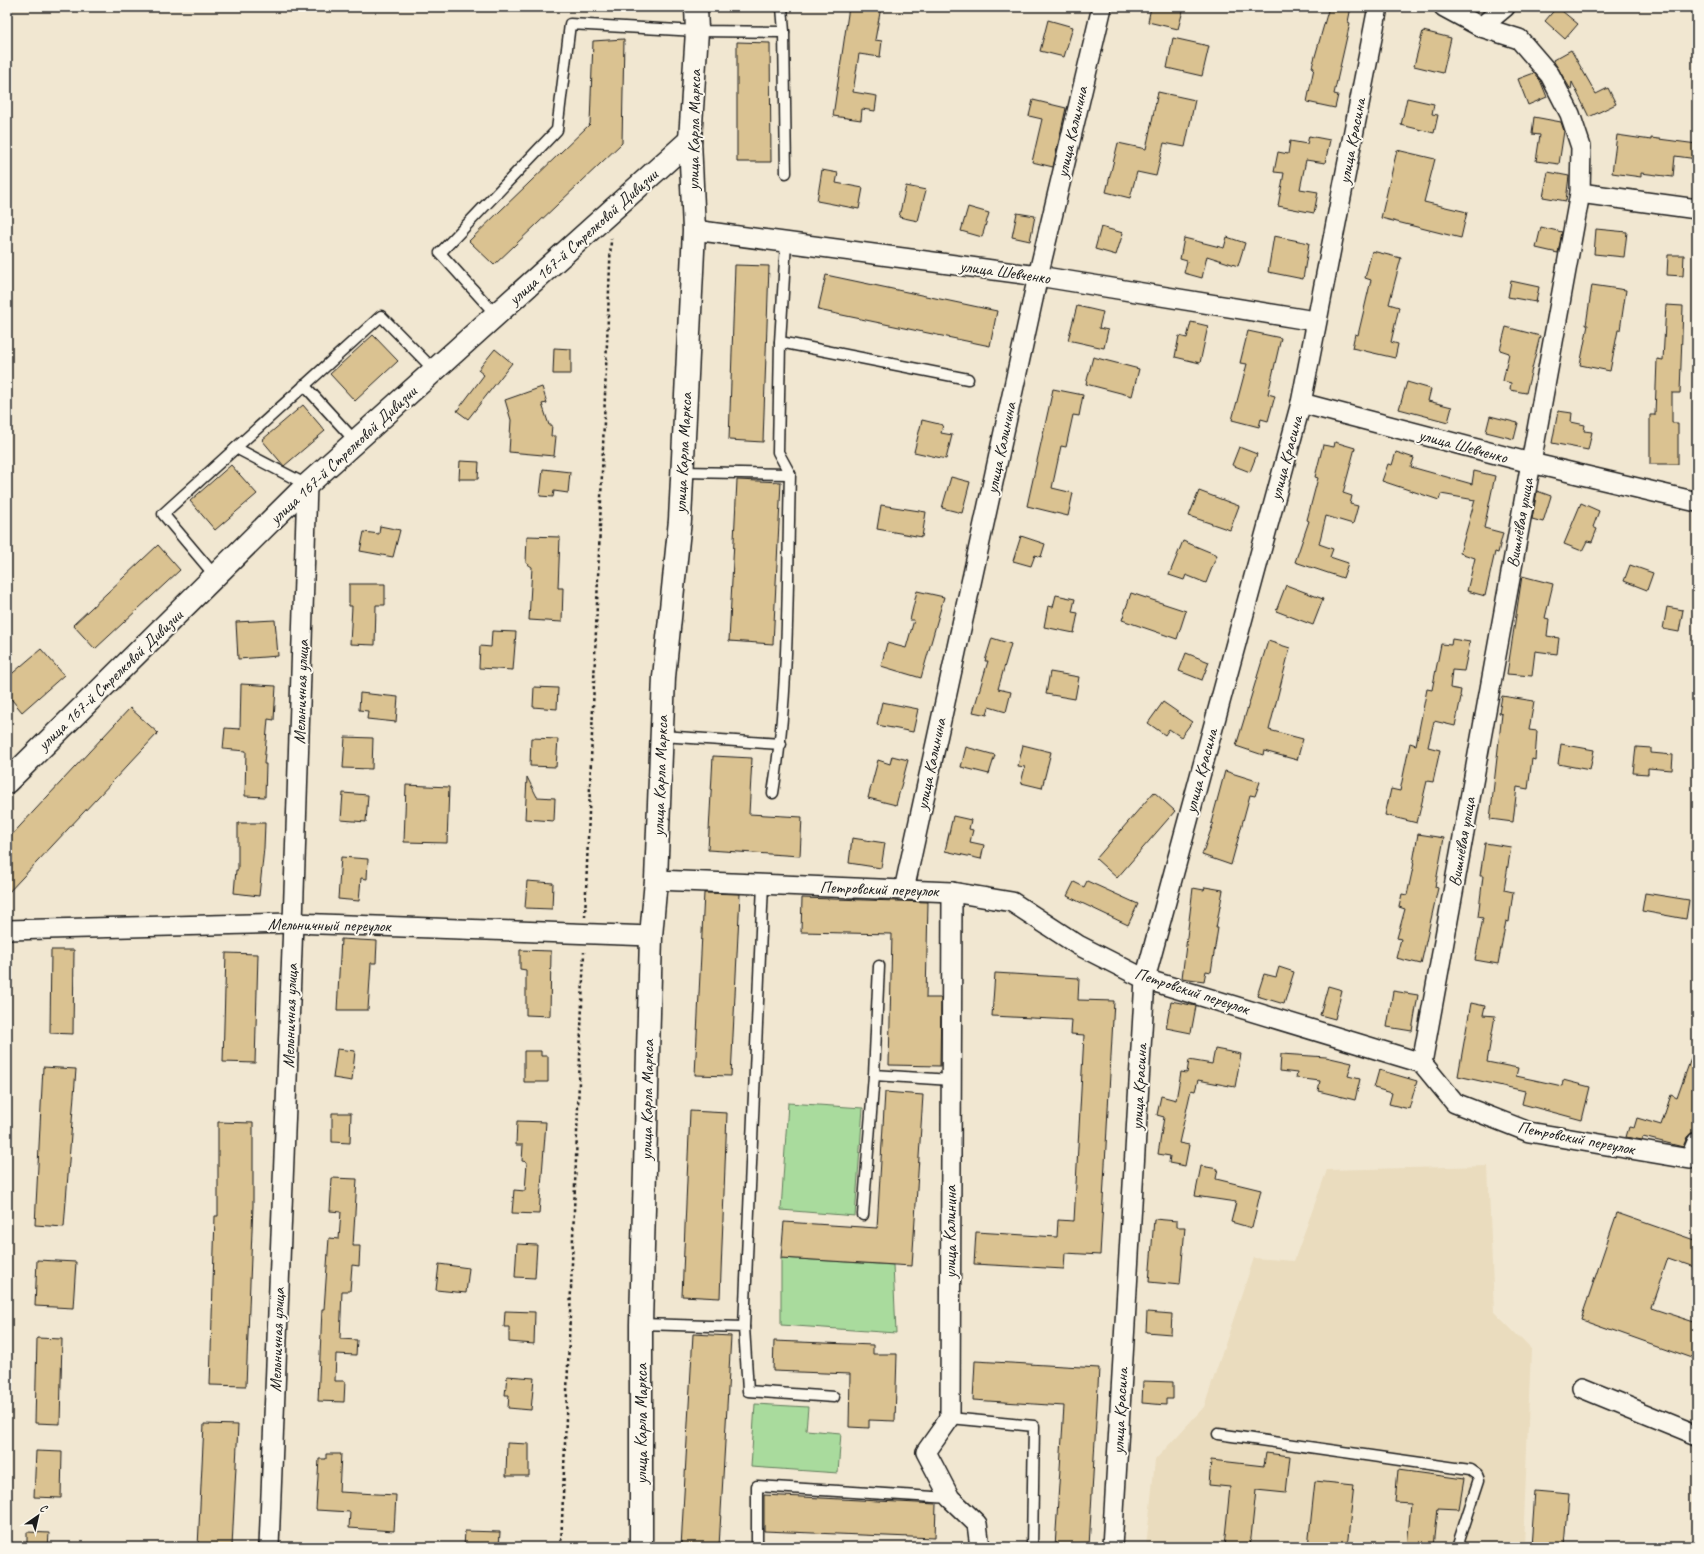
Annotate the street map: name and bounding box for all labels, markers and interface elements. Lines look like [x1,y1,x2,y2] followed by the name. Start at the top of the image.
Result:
[682,68,706,192] street label: улица Карла Маркса
[1051,83,1093,181] street label: улица Калинина
[1333,95,1371,186] street label: улица Красина
[503,163,664,311] street label: улица 167-й Стрелковой Дивизии
[958,255,1052,289] street label: улица Шевченко
[264,380,423,530] street label: улица 167-й Стрелковой Дивизии
[669,391,697,515] street label: улица Карла Маркса
[981,399,1021,497] street label: улица Калинина
[1264,412,1308,503] street label: улица Красина
[1415,424,1511,468] street label: улица Шевченко
[1502,476,1538,569] street label: Вишнёвая улица
[32,604,189,756] street label: улица 167-й Стрелковой Дивизии
[289,638,313,744] street label: Мельничная улица
[647,714,673,838] street label: улица Карла Маркса
[911,715,951,813] street label: улица Калинина
[1179,725,1223,816] street label: улица Красина
[1444,795,1480,888] street label: Вишнёвая улица
[819,876,940,902] street label: Петровский переулок
[268,913,392,937] street label: Мельничный переулок
[278,962,302,1068] street label: Мельничная улица
[1132,963,1253,1020] street label: Петровский переулок
[635,1038,659,1162] street label: улица Карла Маркса
[1126,1041,1152,1132] street label: улица Красина
[1516,1116,1638,1160] street label: Петровский переулок
[940,1184,961,1279] street label: улица Калинина
[265,1286,289,1392] street label: Мельничная улица
[631,1362,652,1485] street label: улица Карла Маркса
[1107,1365,1133,1456] street label: улица Красина
[18,1496,58,1536] north arrow
[37,1500,51,1516] text: С

